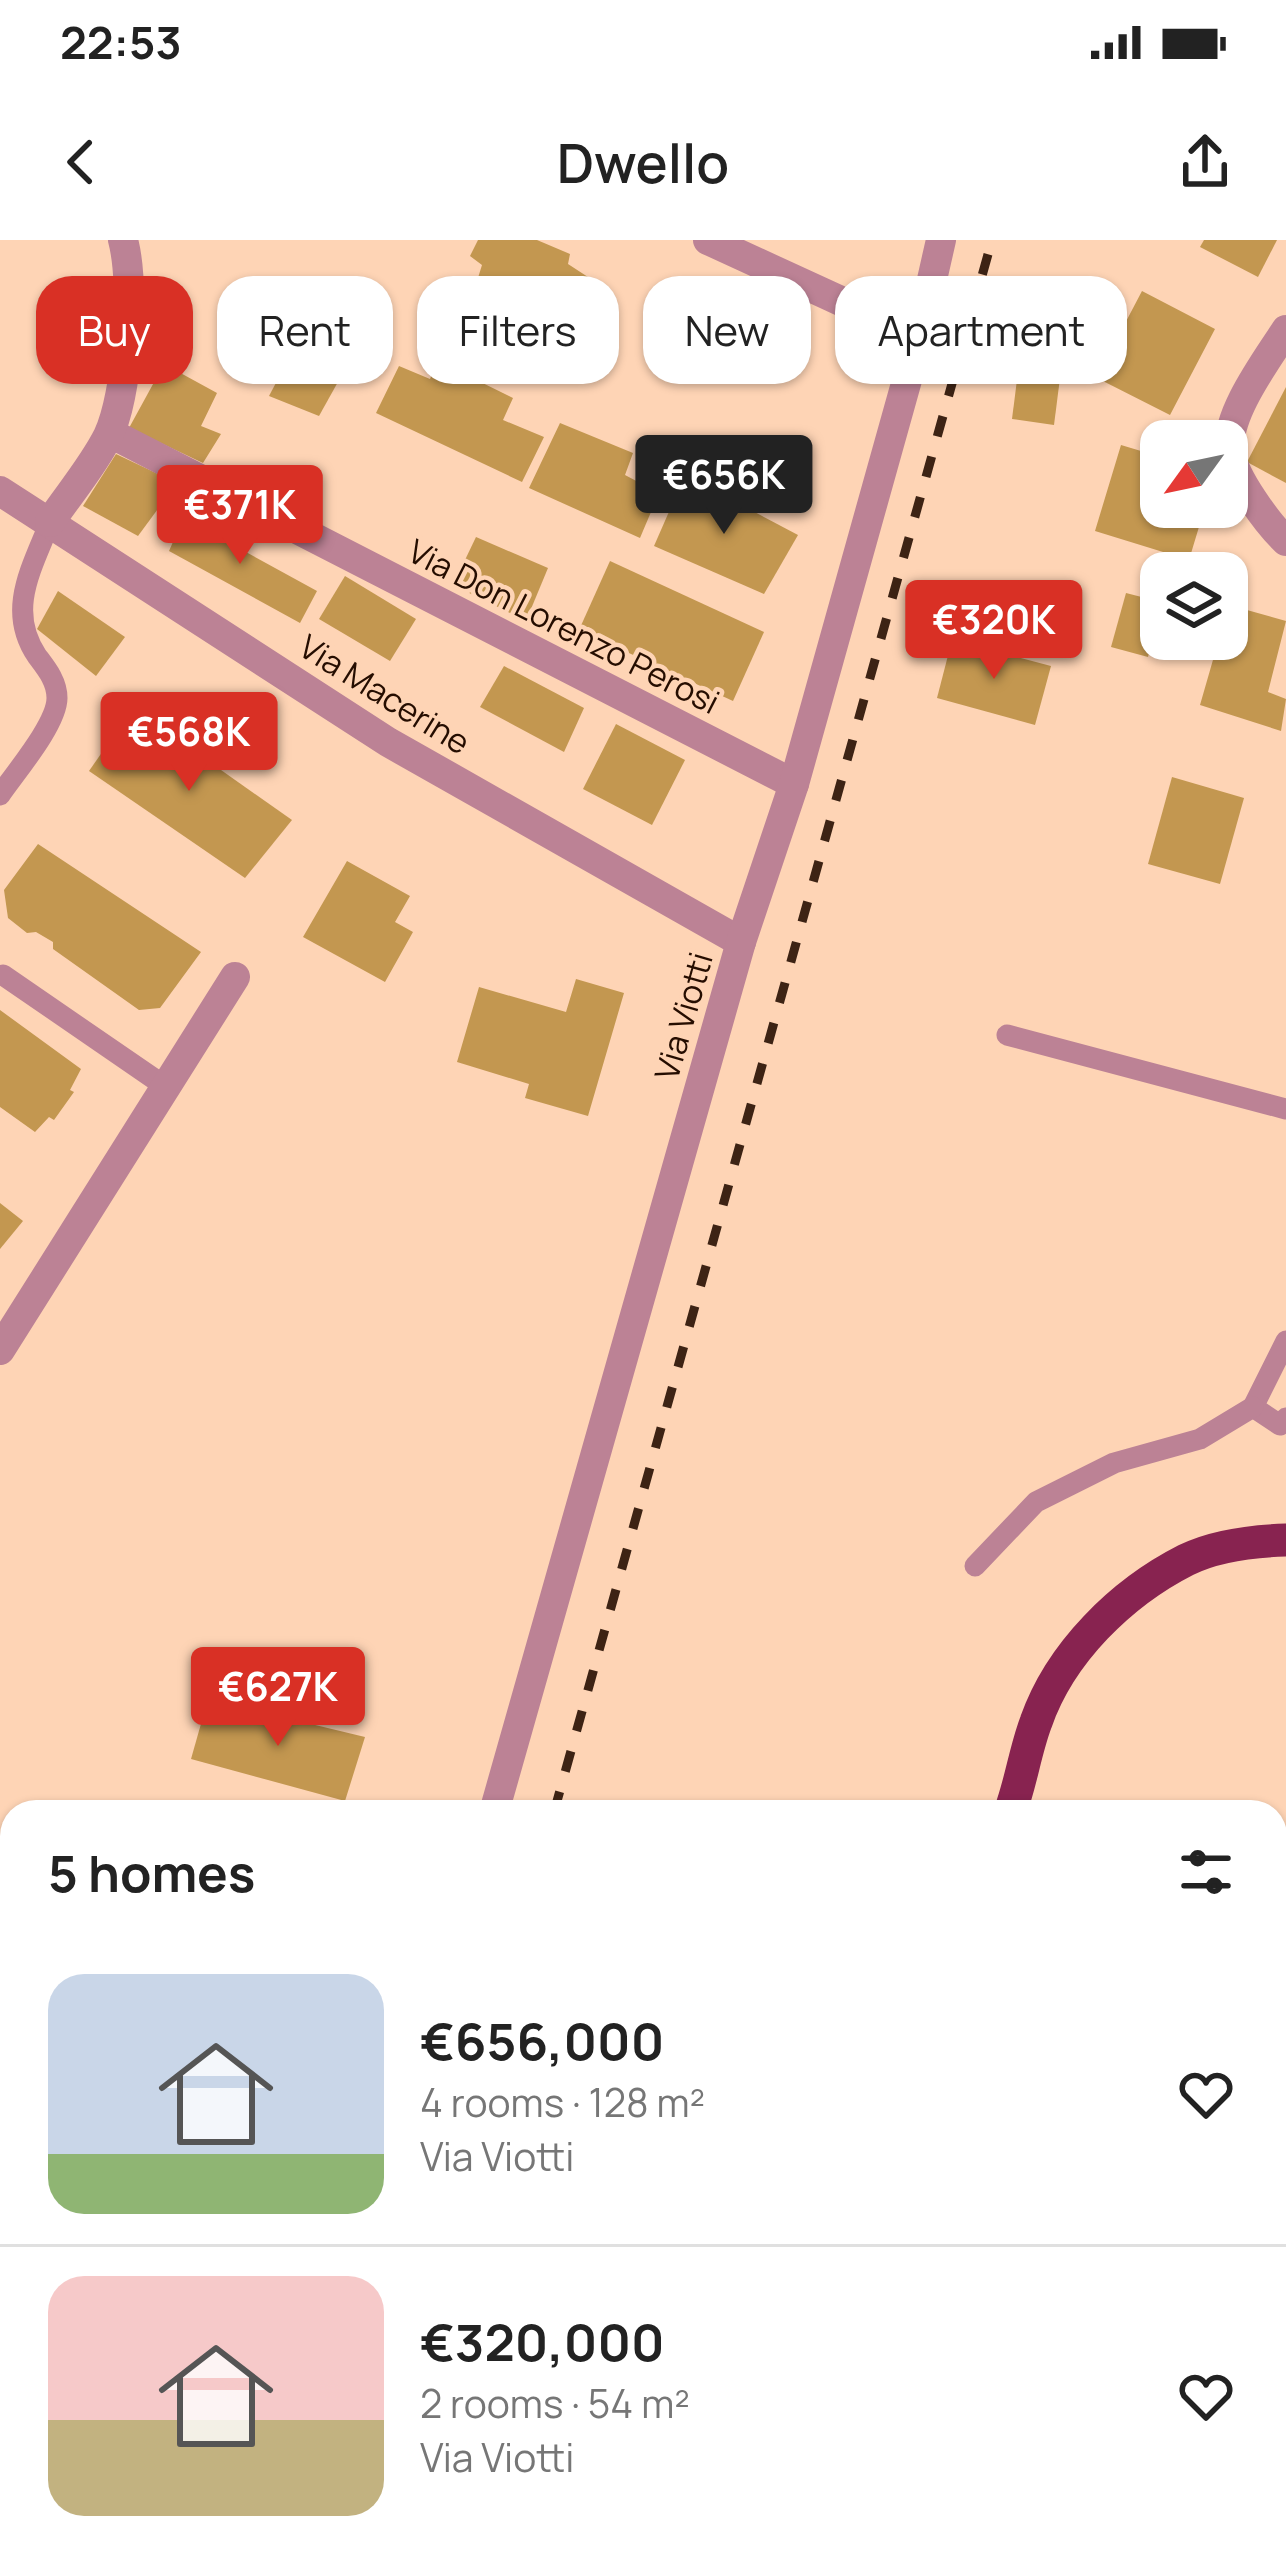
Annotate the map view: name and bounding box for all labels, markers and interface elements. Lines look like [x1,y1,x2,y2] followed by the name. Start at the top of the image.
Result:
[60,11,182,73] text: 22:53
[557,125,729,199] text: Dwello
[48,129,114,195] icon: back
[1172,129,1238,195] icon: share
[36,276,193,384] chip: Buy
[217,276,393,384] chip: Rent
[417,276,619,384] chip: Filters
[643,276,811,384] chip: New
[835,276,1127,384] chip: Apartment
[1140,420,1248,528] north arrow
[1140,420,1248,660] map controls
[640,435,808,537] pin: €656K
[662,447,786,501] text: €656K
[156,465,324,567] pin: €371K
[184,477,296,531] text: €371K
[401,528,727,724] street label: Via Don Lorenzo Perosi
[1140,552,1248,660] button: layers
[910,580,1078,682] pin: €320K
[932,592,1056,646] text: €320K
[291,624,479,764] street label: Via Macerine
[105,692,273,794] pin: €568K
[128,704,250,758] text: €568K
[643,947,723,1085] street label: Via Viotti
[194,1647,362,1749] pin: €627K
[218,1659,338,1713] text: €627K
[48,1838,255,1907] text: 5 homes
[1173,1839,1239,1905] icon: filters
[420,2006,664,2075] text: €656,000
[144,2022,288,2166] icon: home
[1173,2061,1239,2127] icon: heart
[420,2075,705,2129] text: 4 rooms · 128 m²
[420,2129,574,2183] text: Via Viotti
[420,2307,665,2376] text: €320,000
[144,2324,288,2468] icon: home
[1173,2363,1239,2429] icon: heart
[420,2376,690,2430] text: 2 rooms · 54 m²
[420,2430,574,2484] text: Via Viotti

